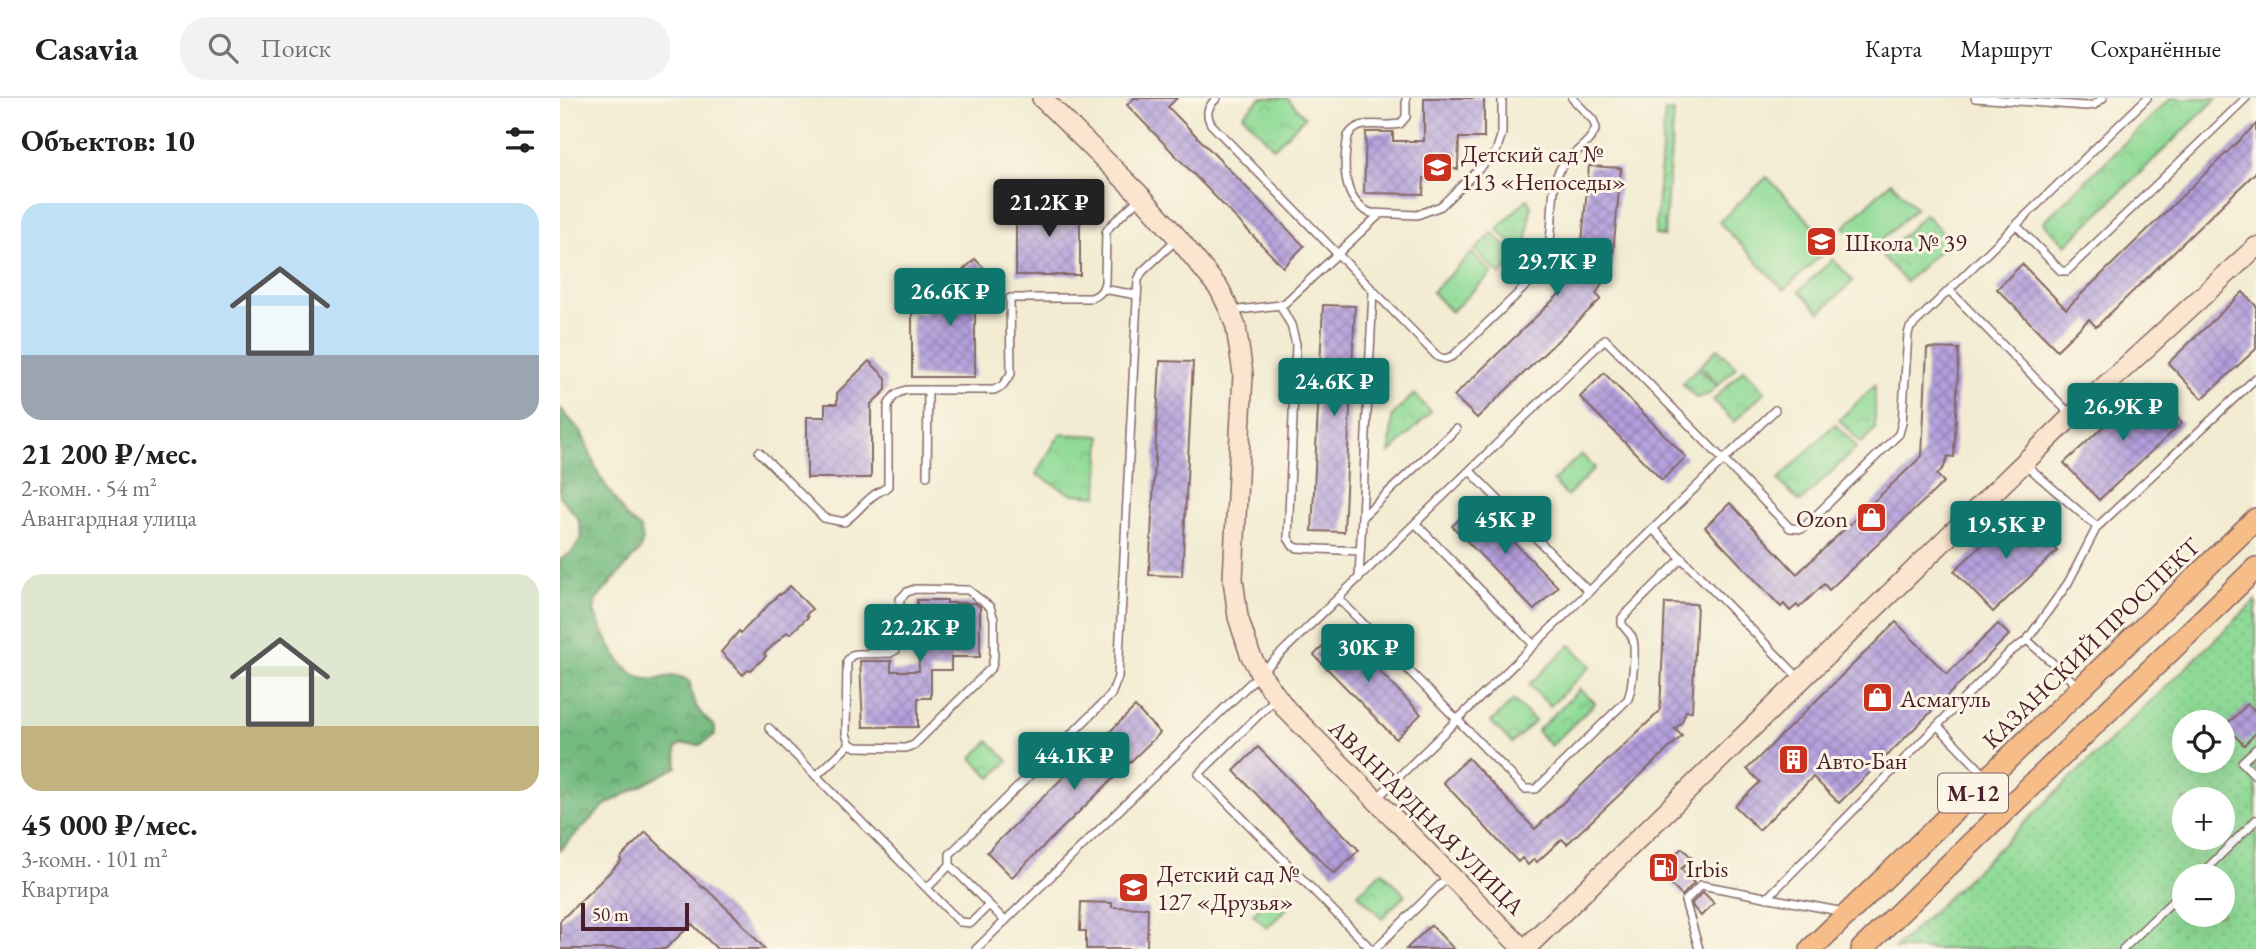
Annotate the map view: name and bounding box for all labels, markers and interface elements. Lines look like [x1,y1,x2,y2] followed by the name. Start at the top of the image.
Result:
[180,17,670,80] search box
[35,27,138,70] text: Casavia
[204,29,242,67] icon: search
[260,31,331,65] text: Поиск
[1865,33,1922,64] text: Карта
[1960,33,2052,64] text: Маршрут
[2090,33,2221,64] text: Сохранённые
[21,121,195,160] text: Объектов: 10
[501,121,539,159] icon: filters
[1461,138,1626,197] place label: Детский сад № 113 «Непоседы»
[1421,150,1455,184] school or university icon: Детский сад № 113 «Непоседы»
[984,180,1114,239] pin: 21.2K ₽
[1009,187,1089,217] text: 21.2K ₽
[1805,225,1839,259] school or university icon: Школа № 39
[1845,227,1967,258] place label: Школа № 39
[1492,238,1622,298] pin: 29.7K ₽
[1517,246,1597,276] text: 29.7K ₽
[217,248,343,374] icon: home
[885,268,1015,328] pin: 26.6K ₽
[910,276,990,306] text: 26.6K ₽
[1269,358,1399,418] pin: 24.6K ₽
[1294,366,1374,396] text: 24.6K ₽
[2058,384,2188,443] pin: 26.9K ₽
[2083,391,2163,421] text: 26.9K ₽
[21,434,198,473] text: 21 200 ₽/мес.
[21,473,157,503] text: 2-комн. · 54 m²
[1456,496,1554,556] pin: 45K ₽
[1854,501,1888,535] shop icon: Ozon
[1941,502,2071,561] pin: 19.5K ₽
[21,503,197,533] text: Авангардная улица
[1796,503,1848,534] place label: Ozon
[1474,504,1536,534] text: 45K ₽
[1966,509,2046,539] text: 19.5K ₽
[1976,530,2207,755] street label: КАЗАНСКИЙ ПРОСПЕКТ
[855,604,985,664] pin: 22.2K ₽
[880,612,960,642] text: 22.2K ₽
[217,619,343,745] icon: home
[1319,624,1417,684] pin: 30K ₽
[1337,632,1399,662] text: 30K ₽
[1860,681,1894,715] shop icon: Асмагуль
[1899,683,1991,714] place label: Асмагуль
[2172,710,2235,927] map controls
[2172,710,2235,773] button: locate
[1322,712,1532,922] street label: АВАНГАРДНАЯ УЛИЦА
[1009,732,1139,792] pin: 44.1K ₽
[1034,740,1114,770] text: 44.1K ₽
[1776,743,1810,777] building icon: Авто-Бан
[1815,745,1907,776] place label: Авто-Бан
[1938,774,2008,813] road number: М-12
[2172,787,2235,850] button: +
[21,805,198,844] text: 45 000 ₽/мес.
[21,844,168,874] text: 3-комн. · 101 m²
[1646,851,1680,885] fuel station icon: Irbis
[1686,853,1728,884] place label: Irbis
[1157,858,1300,917] place label: Детский сад № 127 «Друзья»
[2172,864,2235,927] button: −
[1117,870,1151,904] school or university icon: Детский сад № 127 «Друзья»
[21,874,109,904] text: Квартира
[581,900,690,932] scale bar
[592,902,629,927] text: 50 m

